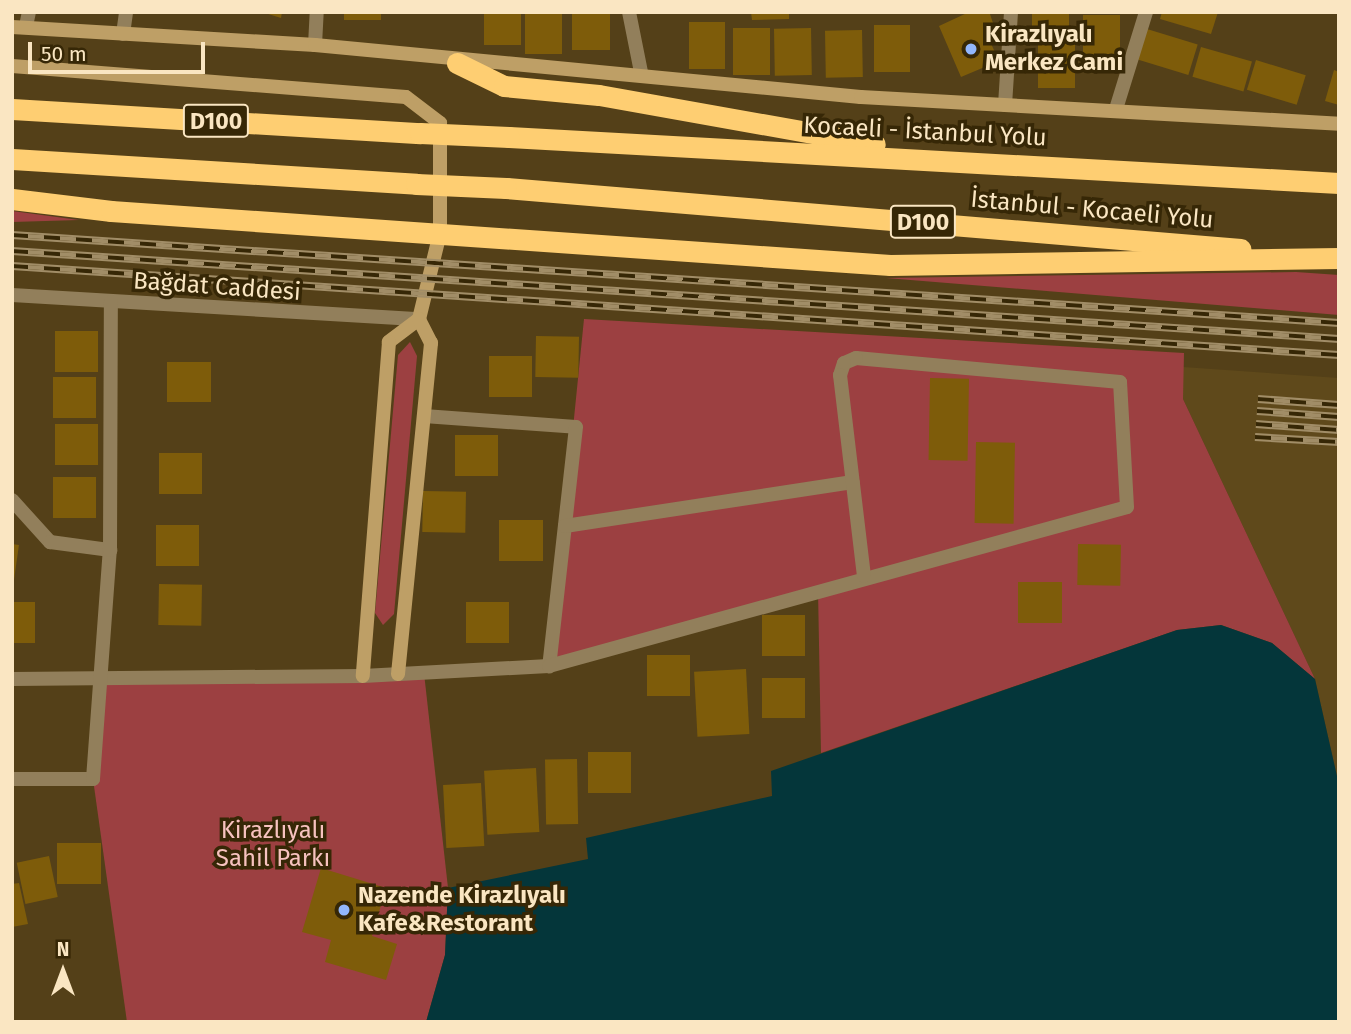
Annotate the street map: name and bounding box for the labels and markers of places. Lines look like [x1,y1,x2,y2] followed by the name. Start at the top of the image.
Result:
[985,21,1123,77] place label: Kirazlıyalı Merkez Cami
[963,41,979,57] marker: Kirazlıyalı Merkez Cami
[358,882,566,938] place label: Nazende Kirazlıyalı Kafe&Restorant
[336,902,352,918] marker: Nazende Kirazlıyalı Kafe&Restorant

